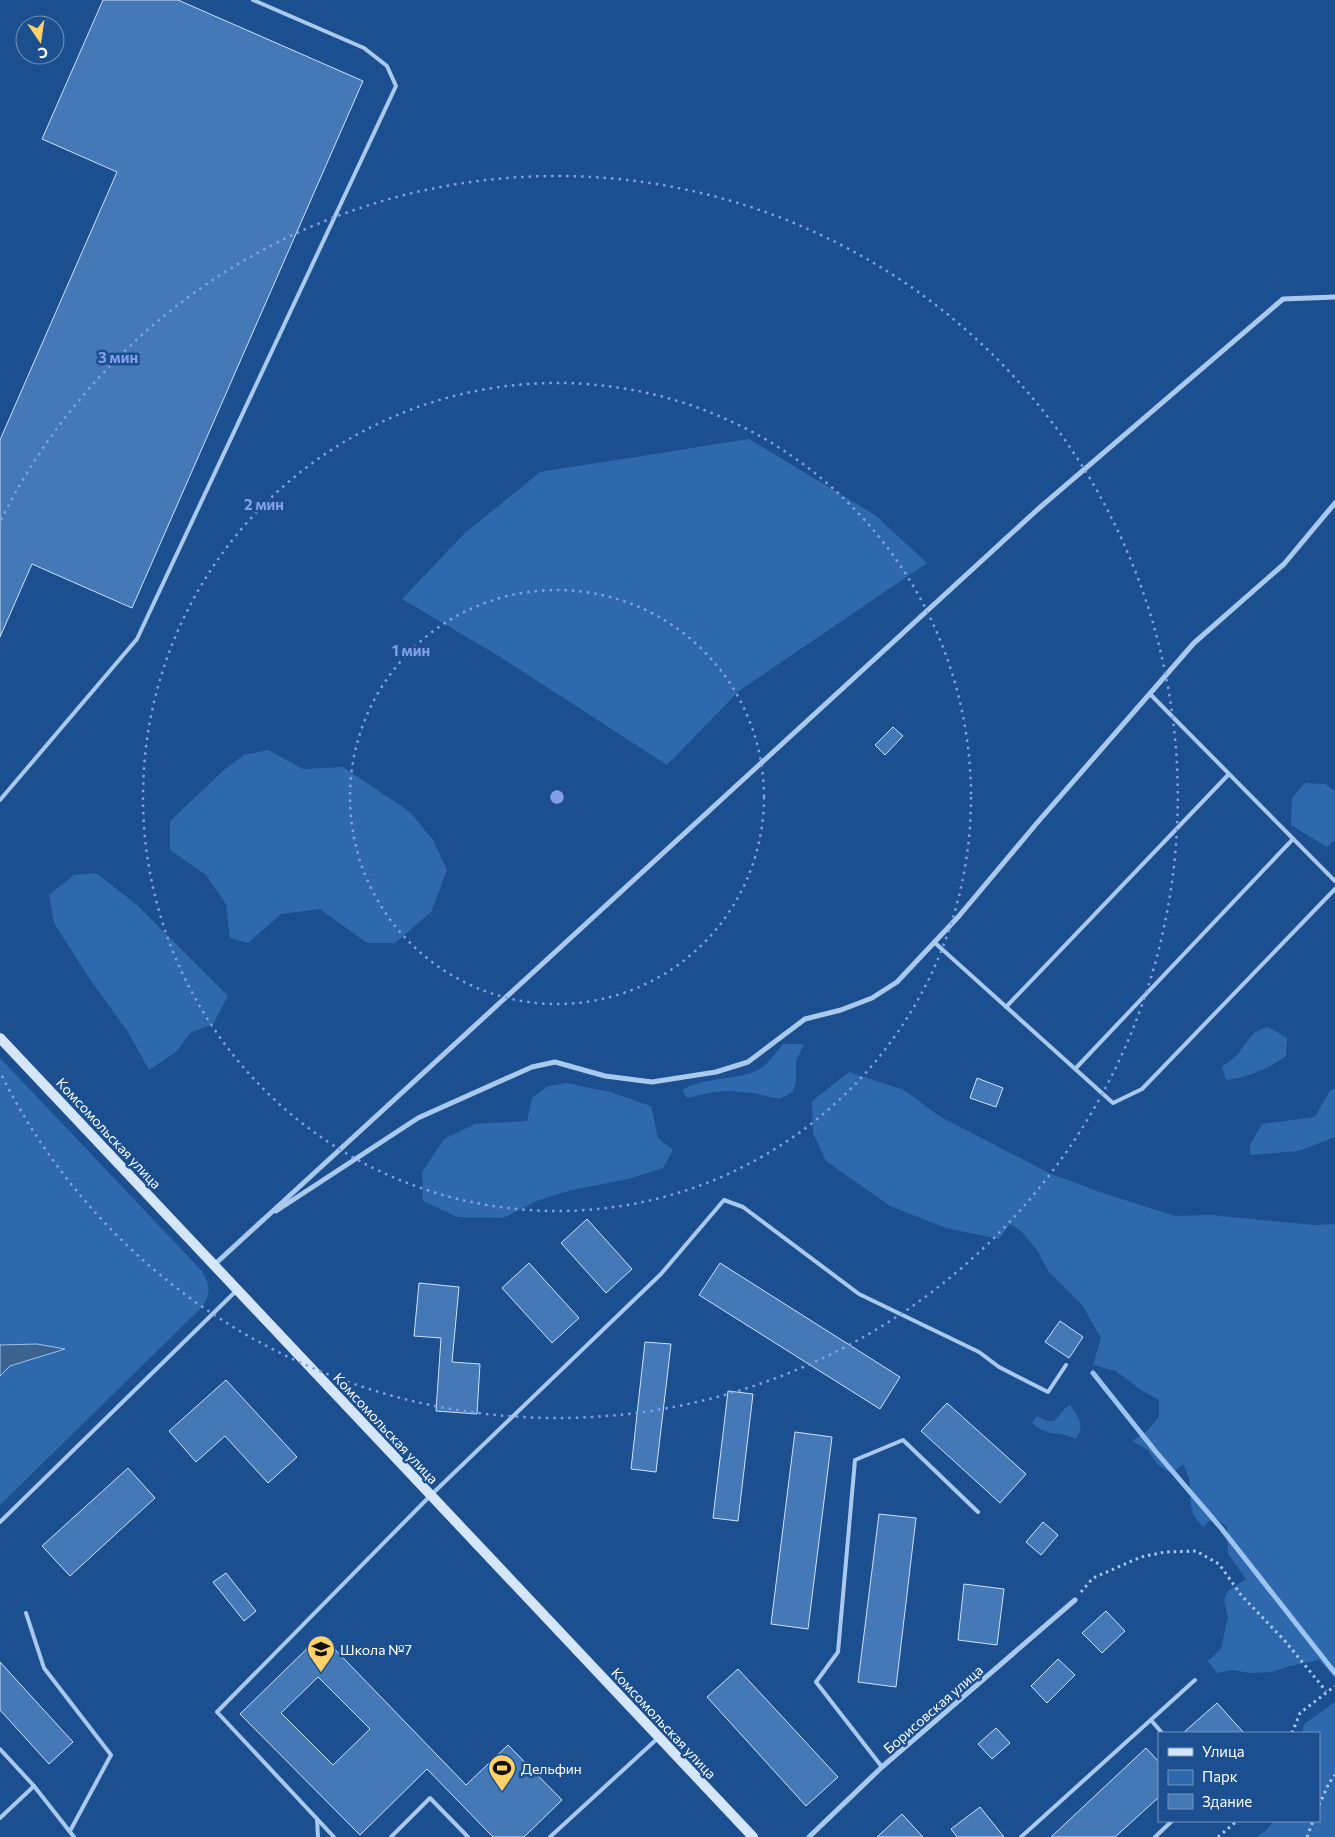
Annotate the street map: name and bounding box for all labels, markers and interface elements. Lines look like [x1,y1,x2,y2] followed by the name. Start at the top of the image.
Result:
[15,15,65,65] north arrow
[36,44,50,63] text: С
[98,348,138,366] text: 3 мин
[244,495,284,513] text: 2 мин
[392,641,430,659] text: 1 мин
[548,788,566,806] centre of rings
[53,1074,165,1192] street label: Комсомольская улица
[330,1369,442,1487] street label: Комсомольская улица
[306,1634,336,1673] school or university icon: Школа №7
[340,1641,412,1658] place label: Школа №7
[880,1661,986,1757] street label: Борисовская улица
[608,1664,720,1782] street label: Комсомольская улица
[1158,1732,1320,1822] legend
[1202,1742,1244,1760] text: Улица
[487,1753,517,1792] sports icon: Дельфин
[521,1760,582,1777] place label: Дельфин
[1202,1767,1238,1785] text: Парк
[1202,1792,1252,1810] text: Здание

